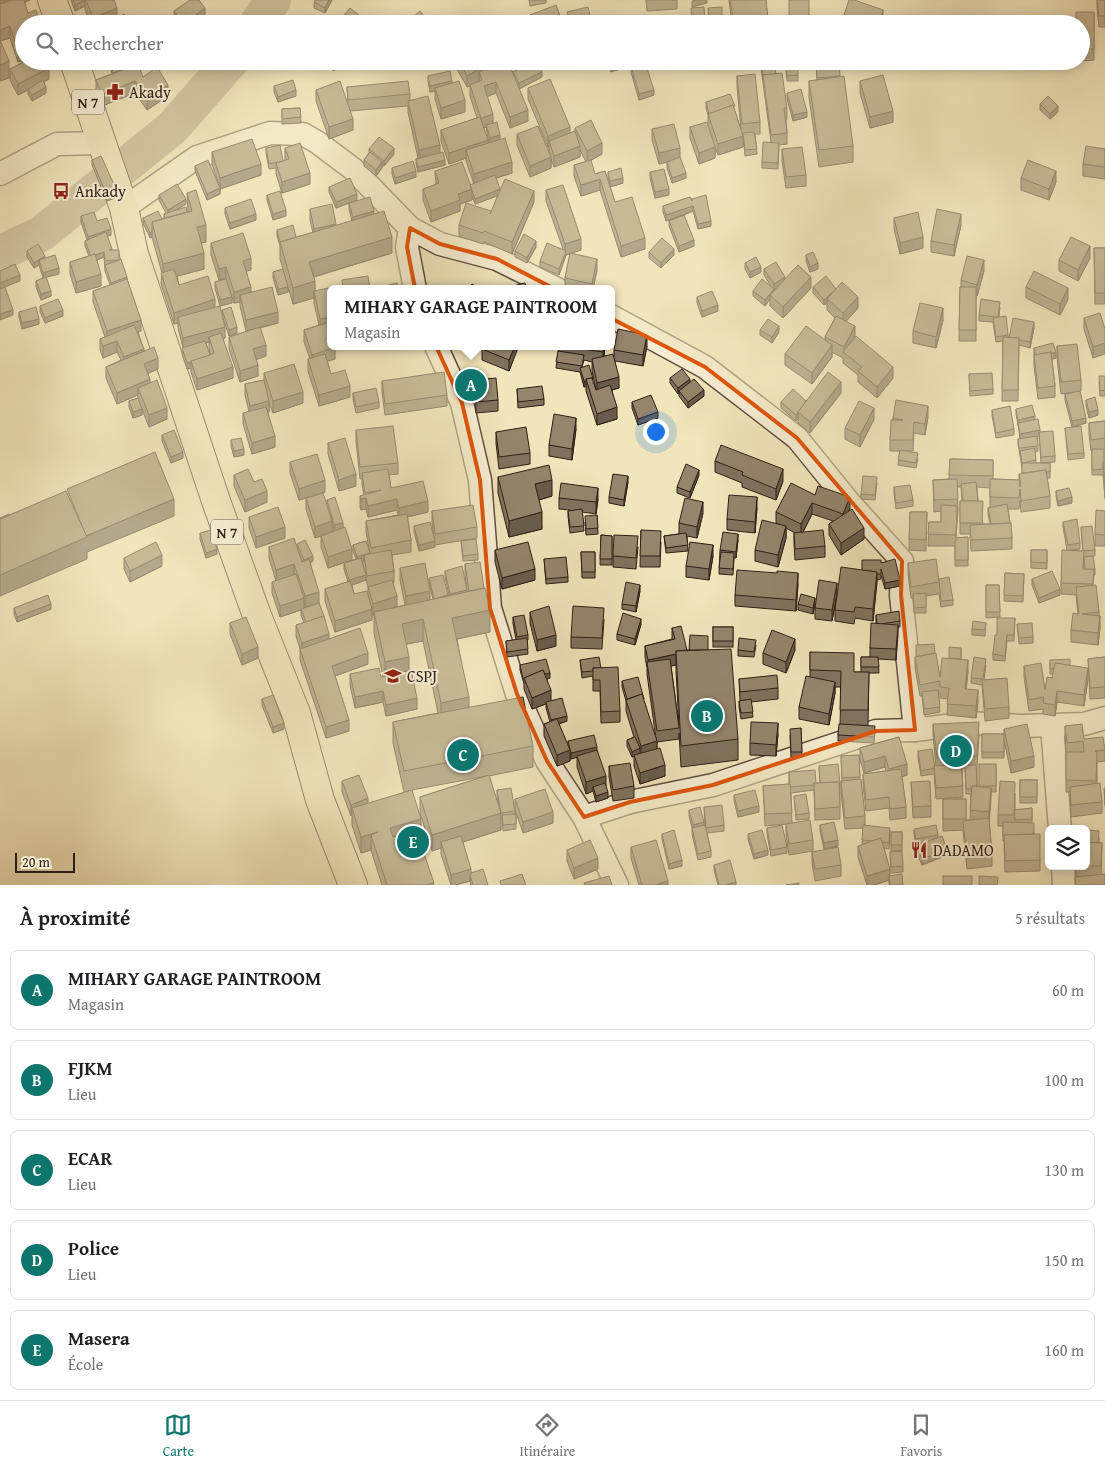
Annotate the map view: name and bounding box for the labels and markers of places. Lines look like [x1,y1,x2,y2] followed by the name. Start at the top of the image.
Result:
[129,80,171,104] place label: Akady
[105,82,125,102] pharmacy icon: Akady
[75,179,126,203] place label: Ankady
[51,181,71,201] bus stop icon: Ankady
[455,366,487,404] pin: A
[407,664,437,688] place label: CSPJ
[383,666,403,686] school or university icon: CSPJ
[691,697,723,735] pin: B
[940,732,972,770] pin: D
[447,736,479,774] pin: C
[397,823,429,861] pin: E
[933,838,994,862] place label: DADAMO
[909,840,929,860] restaurant icon: DADAMO

